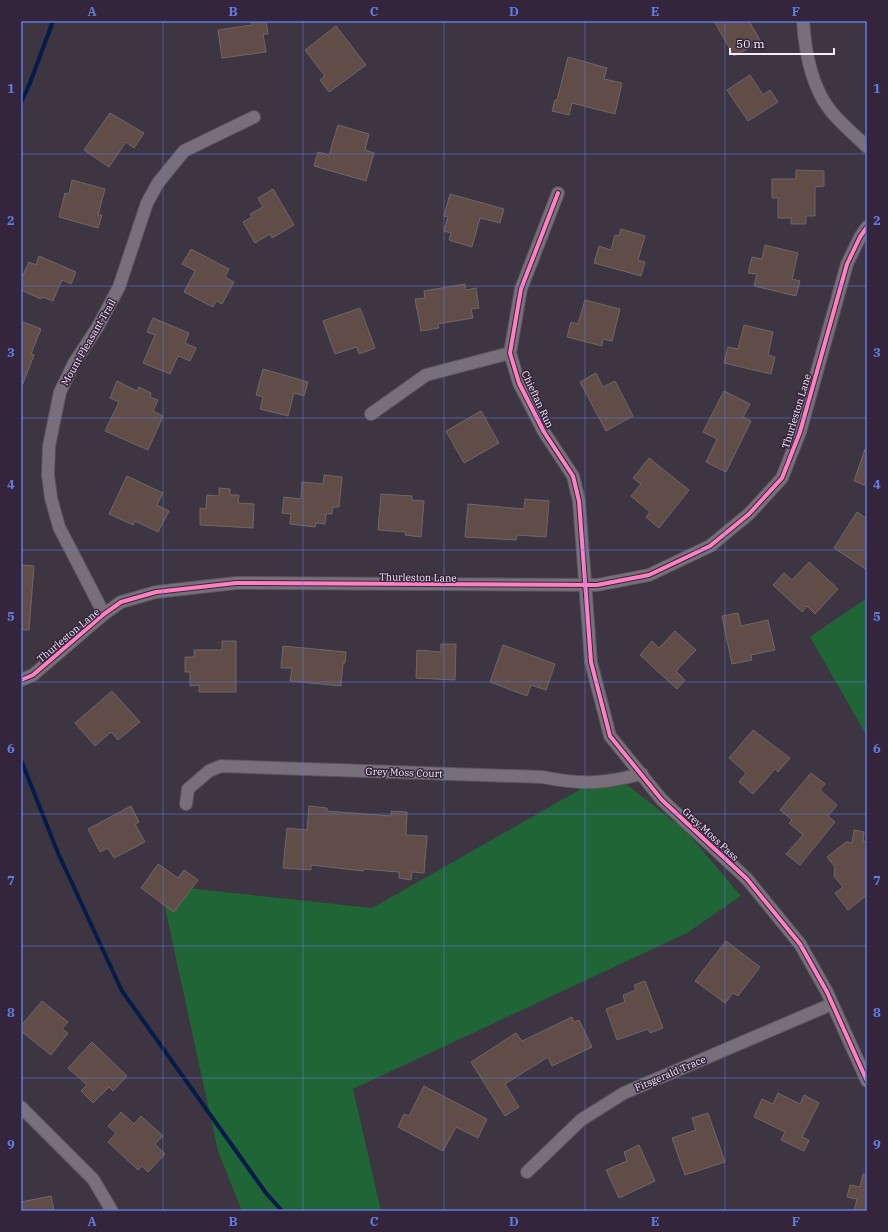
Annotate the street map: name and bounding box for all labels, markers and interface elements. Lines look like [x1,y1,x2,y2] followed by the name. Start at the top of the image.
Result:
[87,3,97,20] text: A
[228,3,238,20] text: B
[370,3,379,20] text: C
[509,3,519,20] text: D
[651,3,659,20] text: E
[792,3,800,20] text: F
[730,30,834,56] scale bar
[736,36,765,51] text: 50 m
[7,80,15,97] text: 1
[873,80,881,97] text: 1
[7,212,15,229] text: 2
[873,212,881,229] text: 2
[58,297,119,388] street label: Mount Pleasant Trail
[7,344,15,361] text: 3
[873,344,881,361] text: 3
[519,369,557,430] street label: Chieftan Run
[779,372,814,450] street label: Thurleston Lane
[7,476,15,493] text: 4
[873,476,881,493] text: 4
[379,570,457,585] street label: Thurleston Lane
[34,605,102,665] street label: Thurleston Lane
[7,608,15,625] text: 5
[873,608,881,625] text: 5
[7,740,15,757] text: 6
[873,740,881,757] text: 6
[365,765,443,780] street label: Grey Moss Court
[680,805,742,864] street label: Grey Moss Pass
[7,872,15,889] text: 7
[873,872,881,889] text: 7
[7,1004,15,1021] text: 8
[873,1004,881,1021] text: 8
[633,1053,708,1094] street label: Fitsgerald Trace
[7,1136,15,1153] text: 9
[873,1136,881,1153] text: 9
[87,1213,97,1230] text: A
[228,1213,238,1230] text: B
[370,1213,379,1230] text: C
[509,1213,519,1230] text: D
[651,1213,659,1230] text: E
[792,1213,800,1230] text: F

